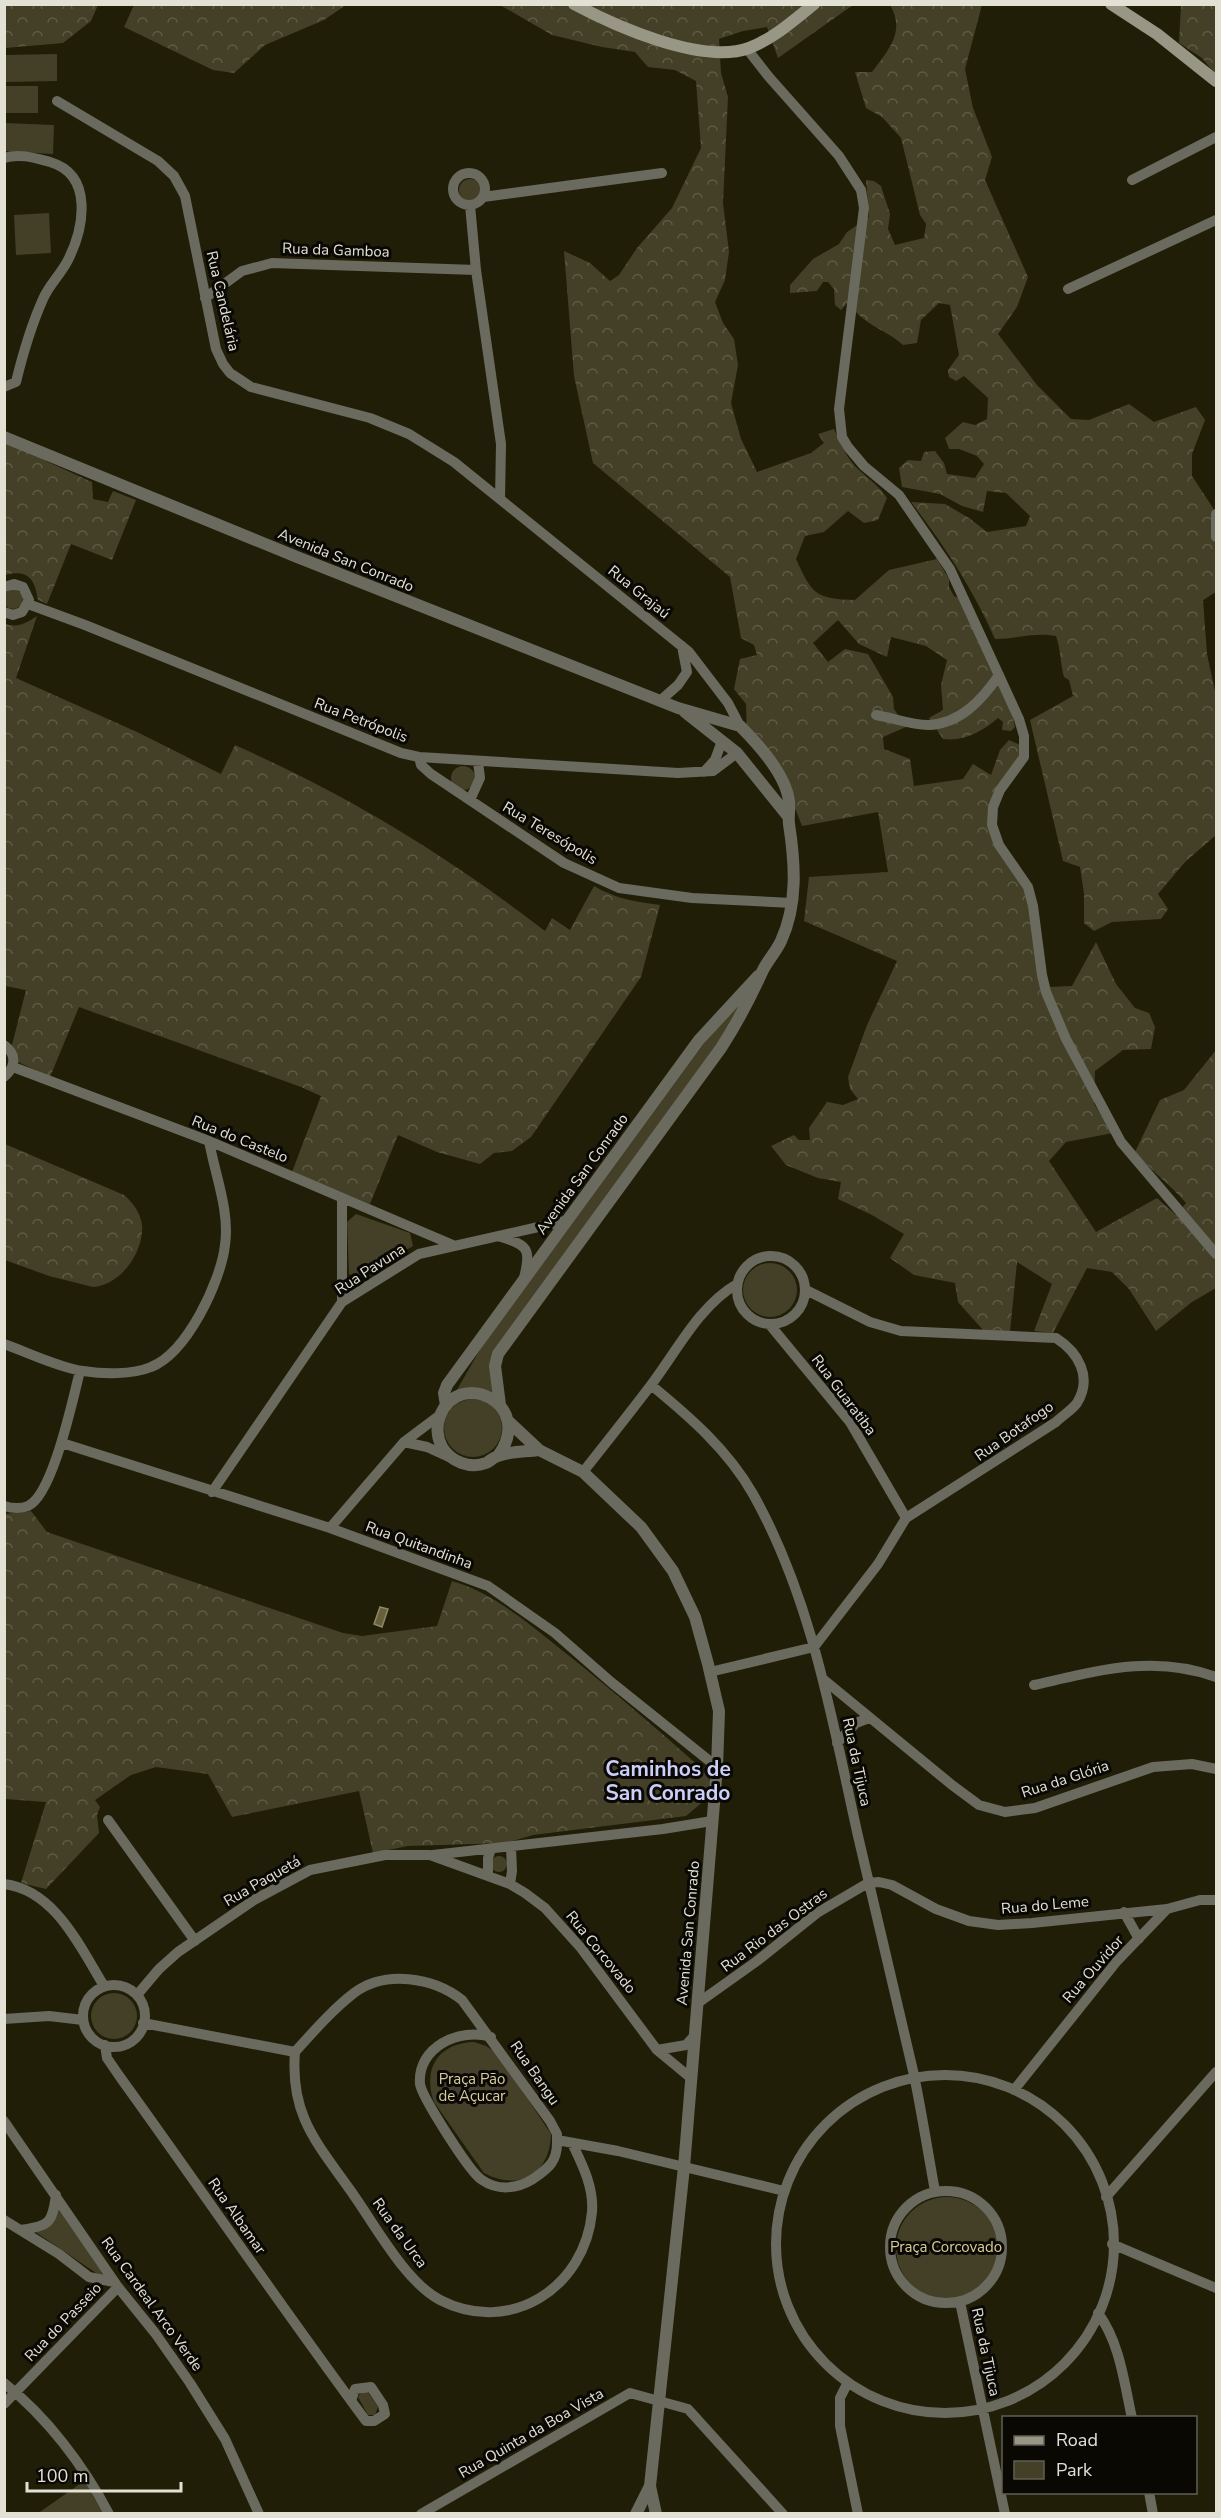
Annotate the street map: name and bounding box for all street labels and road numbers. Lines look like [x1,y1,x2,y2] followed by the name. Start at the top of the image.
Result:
[282,238,390,262] street label: Rua da Gamboa
[202,249,244,353] street label: Rua Candelária
[275,524,417,596] street label: Avenida San Conrado
[604,561,674,623] street label: Rua Grajaú
[311,693,411,747] street label: Rua Petrópolis
[499,797,601,869] street label: Rua Teresópolis
[531,1109,633,1239] street label: Avenida San Conrado
[189,1111,291,1167] street label: Rua do Castelo
[331,1239,409,1299] street label: Rua Pavuna
[807,1351,881,1439] street label: Rua Guaratiba
[971,1396,1057,1466] street label: Rua Botafogo
[363,1516,475,1574] street label: Rua Quitandinha
[838,1716,876,1808] street label: Rua da Tijuca
[1019,1755,1111,1803] street label: Rua da Glória
[220,1851,304,1911] street label: Rua Paquetá
[672,1860,704,2006] street label: Avenida San Conrado
[717,1883,831,1977] street label: Rua Rio das Ostras
[1000,1891,1090,1919] street label: Rua do Leme
[561,1906,641,1998] street label: Rua Corcovado
[1058,1930,1128,2007] street label: Rua Ouvidor
[506,2037,564,2109] street label: Rua Bangu
[203,2174,271,2258] street label: Rua Albamar
[368,2194,432,2272] street label: Rua da Urca
[97,2233,207,2375] street label: Rua Cardeal Arco Verde
[20,2278,106,2366] street label: Rua do Passeio
[967,2306,1005,2398] street label: Rua da Tijuca
[455,2383,607,2483] street label: Rua Quinta da Boa Vista

